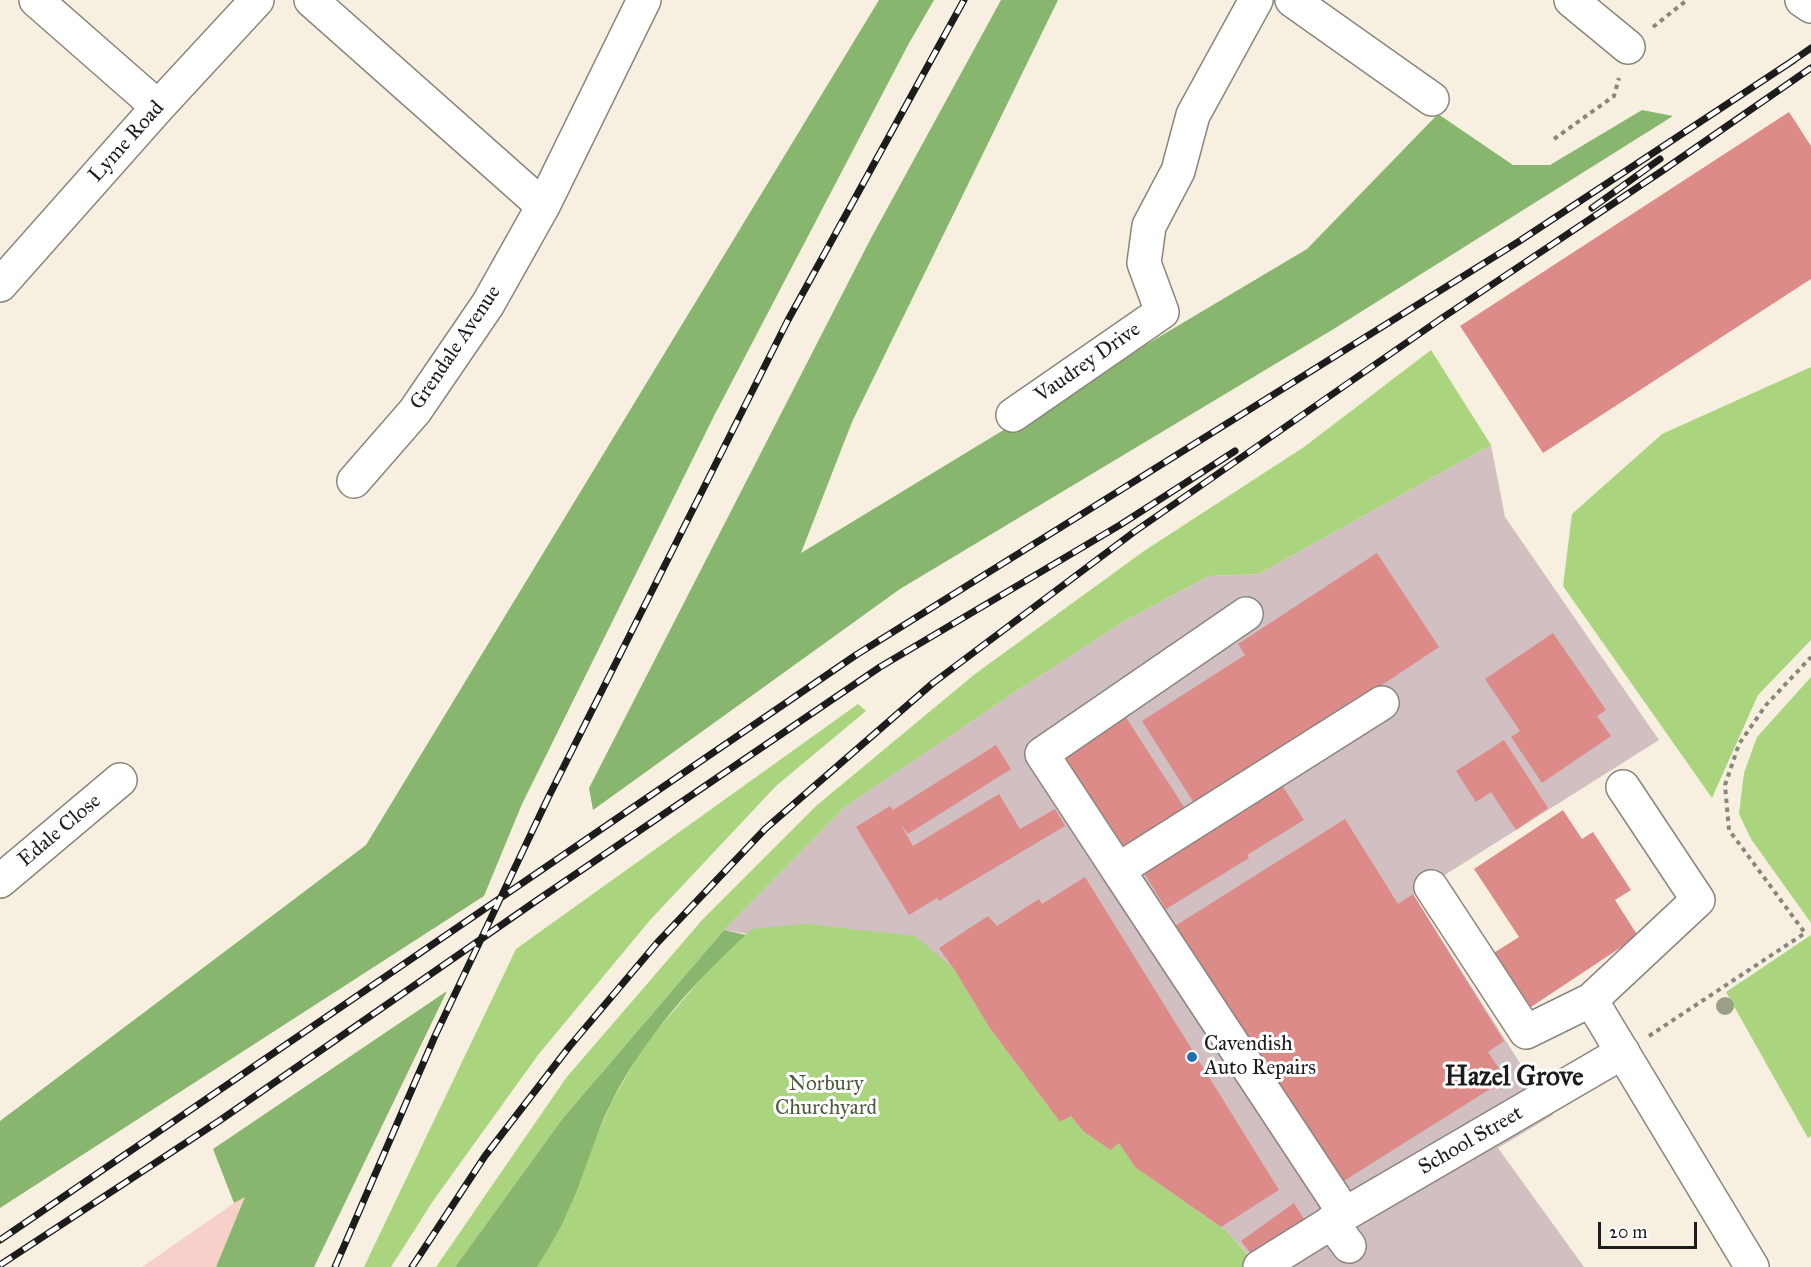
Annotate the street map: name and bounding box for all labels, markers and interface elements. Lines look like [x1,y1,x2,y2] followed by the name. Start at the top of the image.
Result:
[84,96,170,188] street label: Lyme Road
[405,281,507,415] street label: Grendale Avenue
[1030,317,1146,409] street label: Vaudrey Drive
[13,789,107,873] street label: Edale Close
[1204,1032,1316,1082] place label: Cavendish Auto Repairs
[1185,1050,1199,1064] marker: Cavendish Auto Repairs
[1445,1062,1583,1094] district label: Hazel Grove
[775,1072,877,1122] park label: Norbury Churchyard
[1414,1101,1528,1181] street label: School Street
[1601,1210,1700,1248] scale bar
[1609,1221,1647,1243] text: 20 m

